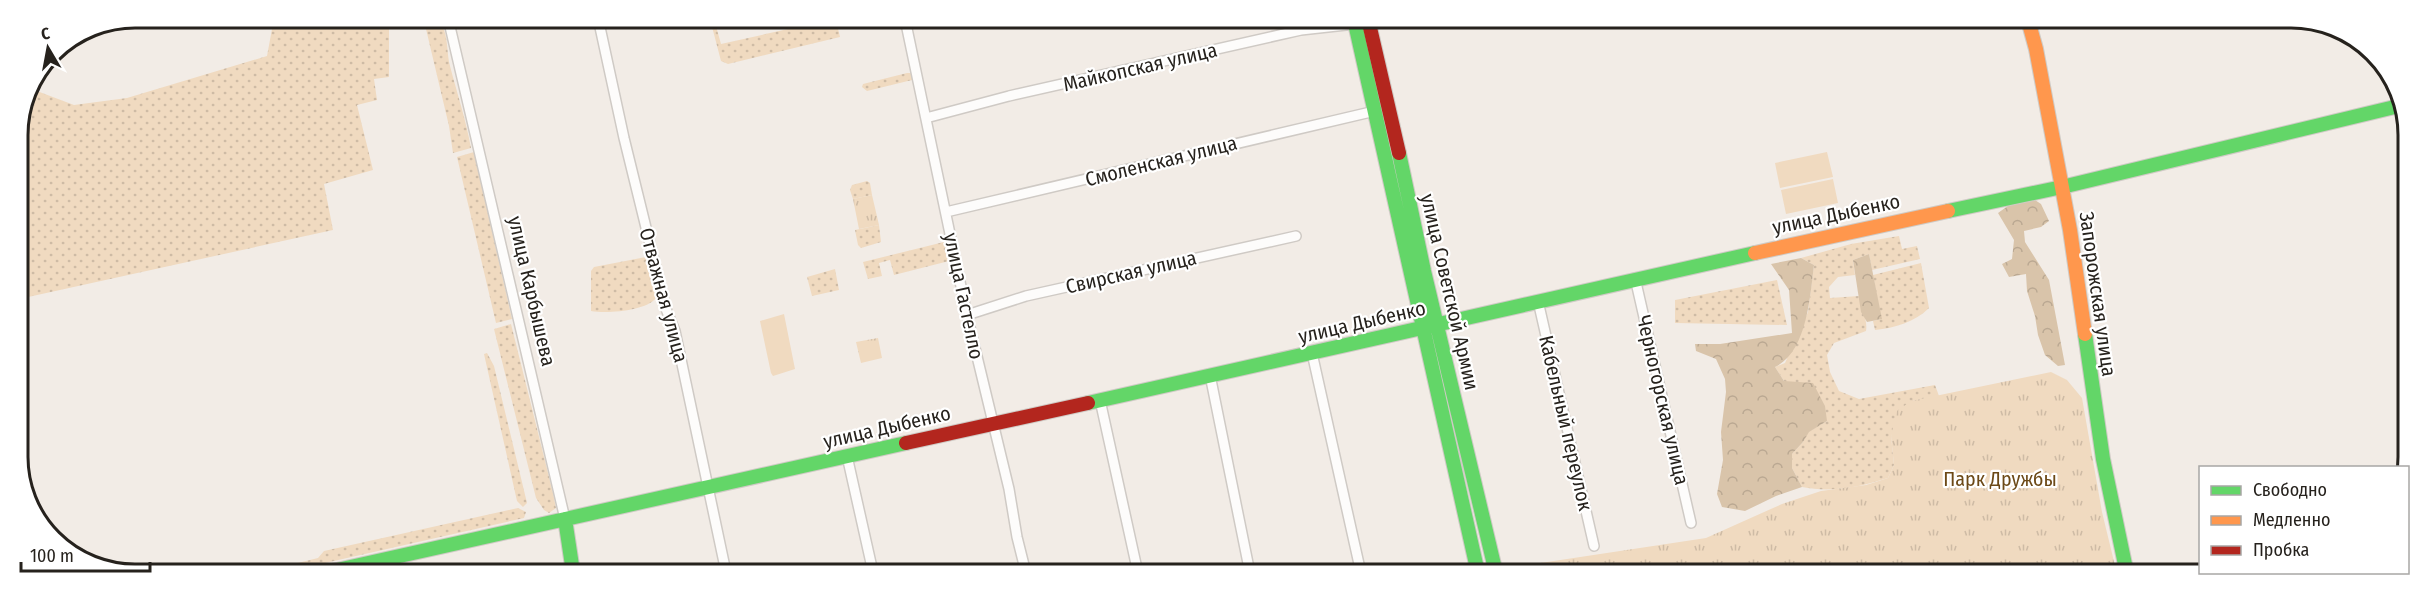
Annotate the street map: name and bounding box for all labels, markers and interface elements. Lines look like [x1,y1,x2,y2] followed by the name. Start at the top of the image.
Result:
[18,18,78,78] north arrow
[40,24,52,44] text: С
[1061,38,1219,96] street label: Майкопская улица
[1083,131,1239,191] street label: Смоленская улица
[1770,189,1902,239] street label: улица Дыбенко
[1416,192,1484,392] street label: улица Советской Армии
[2075,210,2121,378] street label: Запорожская улица
[503,214,561,368] street label: улица Карбышева
[635,225,693,365] street label: Отважная улица
[939,231,989,361] street label: улица Гастелло
[1063,245,1199,299] street label: Свирская улица
[1296,296,1428,348] street label: улица Дыбенко
[1632,313,1694,487] street label: Черногорская улица
[1534,333,1598,514] street label: Кабельный переулок
[821,401,953,453] street label: улица Дыбенко
[2199,466,2409,574] legend
[1943,467,2057,491] park label: Парк Дружбы
[2253,479,2327,501] text: Свободно
[2253,509,2331,531] text: Медленно
[21,535,150,573] scale bar
[2253,539,2309,561] text: Пробка
[30,545,74,567] text: 100 m

